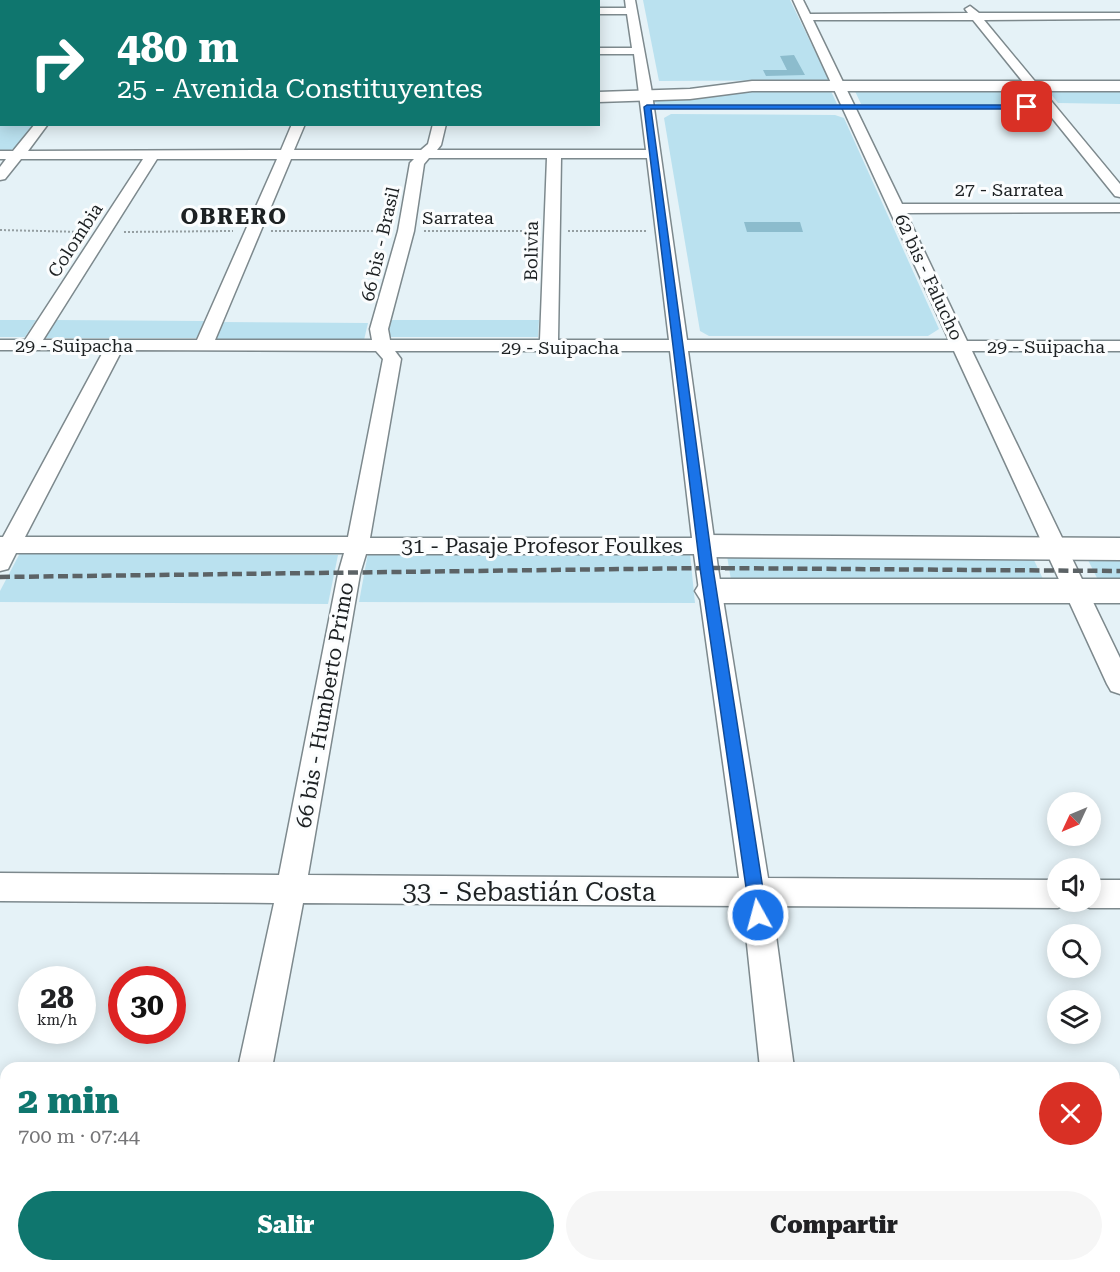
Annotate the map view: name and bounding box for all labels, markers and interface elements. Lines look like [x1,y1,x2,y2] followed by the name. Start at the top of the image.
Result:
[117,23,239,72] text: 480 m
[18,24,96,102] icon: right
[117,73,483,105] text: 25 - Avenida Constituyentes
[1001,81,1052,132] pin
[1010,90,1043,123] icon: arrive
[955,179,1064,200] street label: 27 - Sarratea
[357,184,403,303] street label: 66 bis - Brasil
[43,199,107,281] street label: Colombia
[181,204,287,229] district label: OBRERO
[422,207,494,228] street label: Sarratea
[891,211,967,343] street label: 62 bis - Falucho
[520,220,542,281] street label: Bolivia
[15,335,133,356] street label: 29 - Suipacha
[987,336,1105,357] street label: 29 - Suipacha
[501,337,619,358] street label: 29 - Suipacha
[401,534,683,558] street label: 31 - Pasaje Profesor Foulkes
[292,580,358,830] street label: 66 bis - Humberto Primo
[1047,792,1101,846] north arrow
[1047,792,1101,1044] map controls
[1047,858,1101,912] button: sound
[402,877,656,907] street label: 33 - Sebastián Costa
[726,883,790,947] position arrow
[1047,924,1101,978] button: search
[108,966,186,1044] speed limit sign: 30
[40,980,74,1015] text: 28
[1047,990,1101,1044] button: layers
[37,1011,77,1029] text: km/h
[18,1080,119,1122] text: 2 min
[1039,1082,1102,1145] button: close
[18,1124,140,1148] text: 700 m · 07:44
[18,1191,554,1260] button: Salir
[566,1191,1102,1260] button: Compartir

